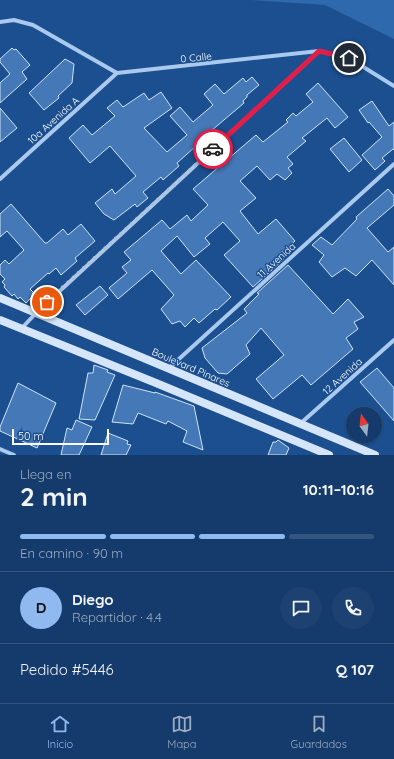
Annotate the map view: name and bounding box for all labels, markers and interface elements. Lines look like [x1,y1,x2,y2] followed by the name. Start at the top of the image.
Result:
[332,41,366,75] pin
[338,47,360,69] icon: home
[180,49,213,66] street label: 0 Calle
[25,94,82,147] street label: 10a Avenida A
[193,129,233,169] courier
[202,138,224,160] icon: car
[254,240,298,281] street label: 11 Avenida
[30,285,64,319] pin
[36,291,58,313] icon: bag
[150,345,232,390] street label: Boulevard Pinares
[320,355,365,398] street label: 12 Avenida
[346,407,382,443] north arrow
[346,407,382,443] map controls
[12,427,109,446] scale bar
[18,429,44,443] text: 50 m
[20,466,71,482] text: Llega en
[20,480,88,513] text: 2 min
[303,480,374,499] text: 10:11–10:16
[20,545,123,561] text: En camino · 90 m
[280,587,322,629] button: chat
[332,587,374,629] button: phone
[72,590,114,609] text: Diego
[36,598,46,617] text: D
[72,609,162,625] text: Repartidor · 4.4
[20,660,114,679] text: Pedido #5446
[336,660,374,679] text: Q 107
[47,713,73,751] tab: Inicio
[167,713,196,751] tab: Mapa
[291,713,347,751] tab: Guardados

